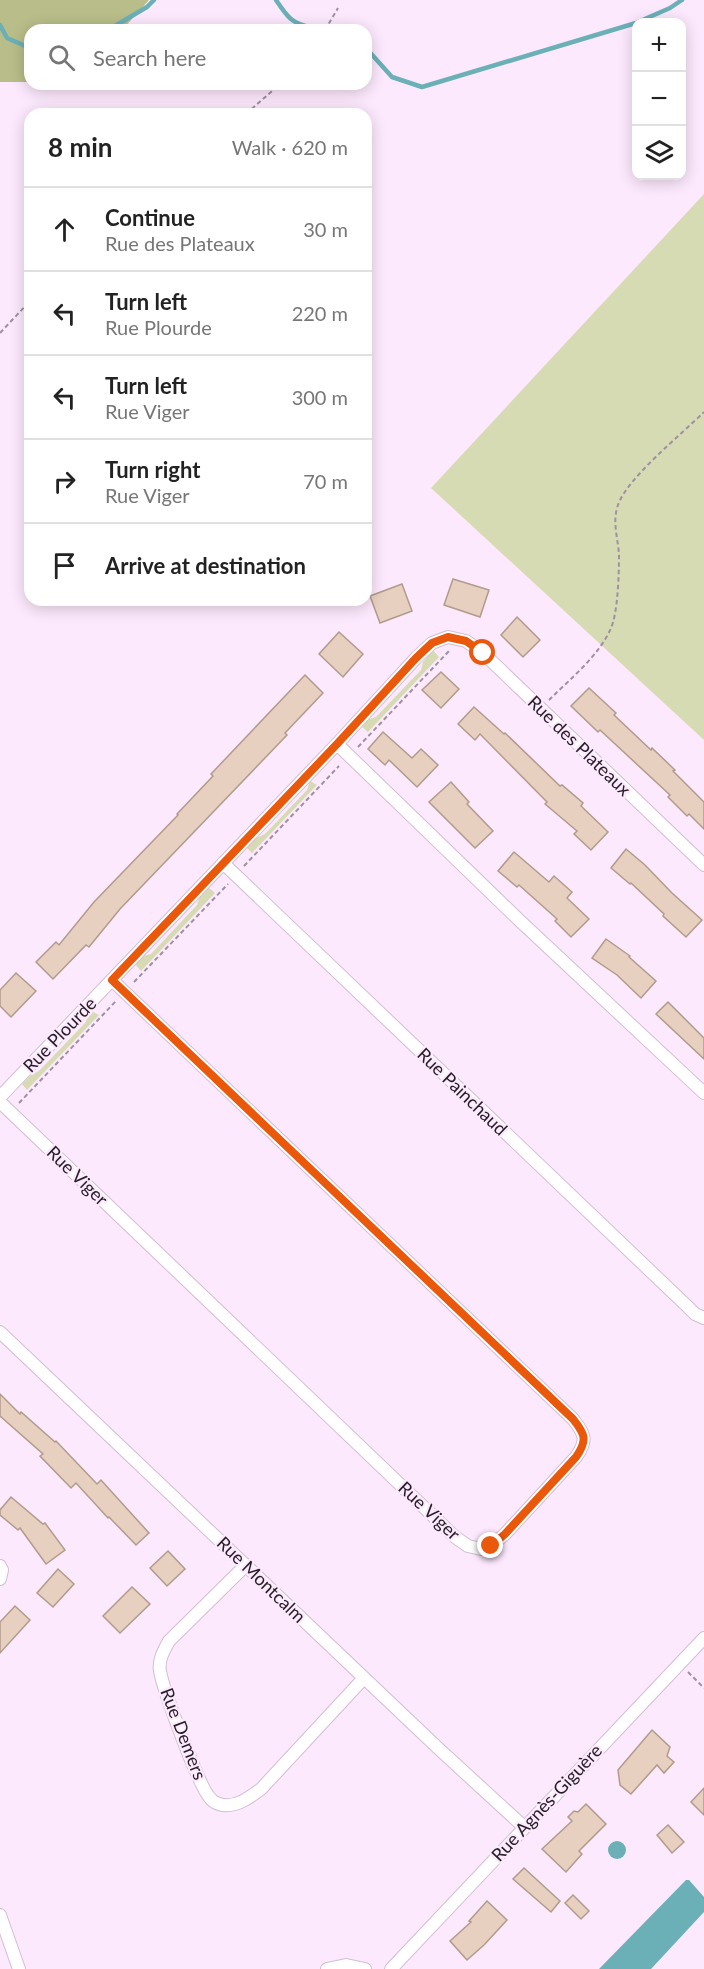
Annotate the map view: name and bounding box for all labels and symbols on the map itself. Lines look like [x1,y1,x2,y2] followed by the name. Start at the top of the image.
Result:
[469,639,495,665] route start
[524,691,636,800] street label: Rue des Plateaux
[18,992,101,1077] street label: Rue Plourde
[413,1043,512,1140] street label: Rue Painchaud
[43,1141,113,1210] street label: Rue Viger
[394,1476,465,1545] street label: Rue Viger
[213,1532,311,1627] street label: Rue Montcalm
[477,1532,503,1558] route end
[156,1685,212,1783] street label: Rue Demers
[486,1739,606,1865] street label: Rue Agnès-Giguère

